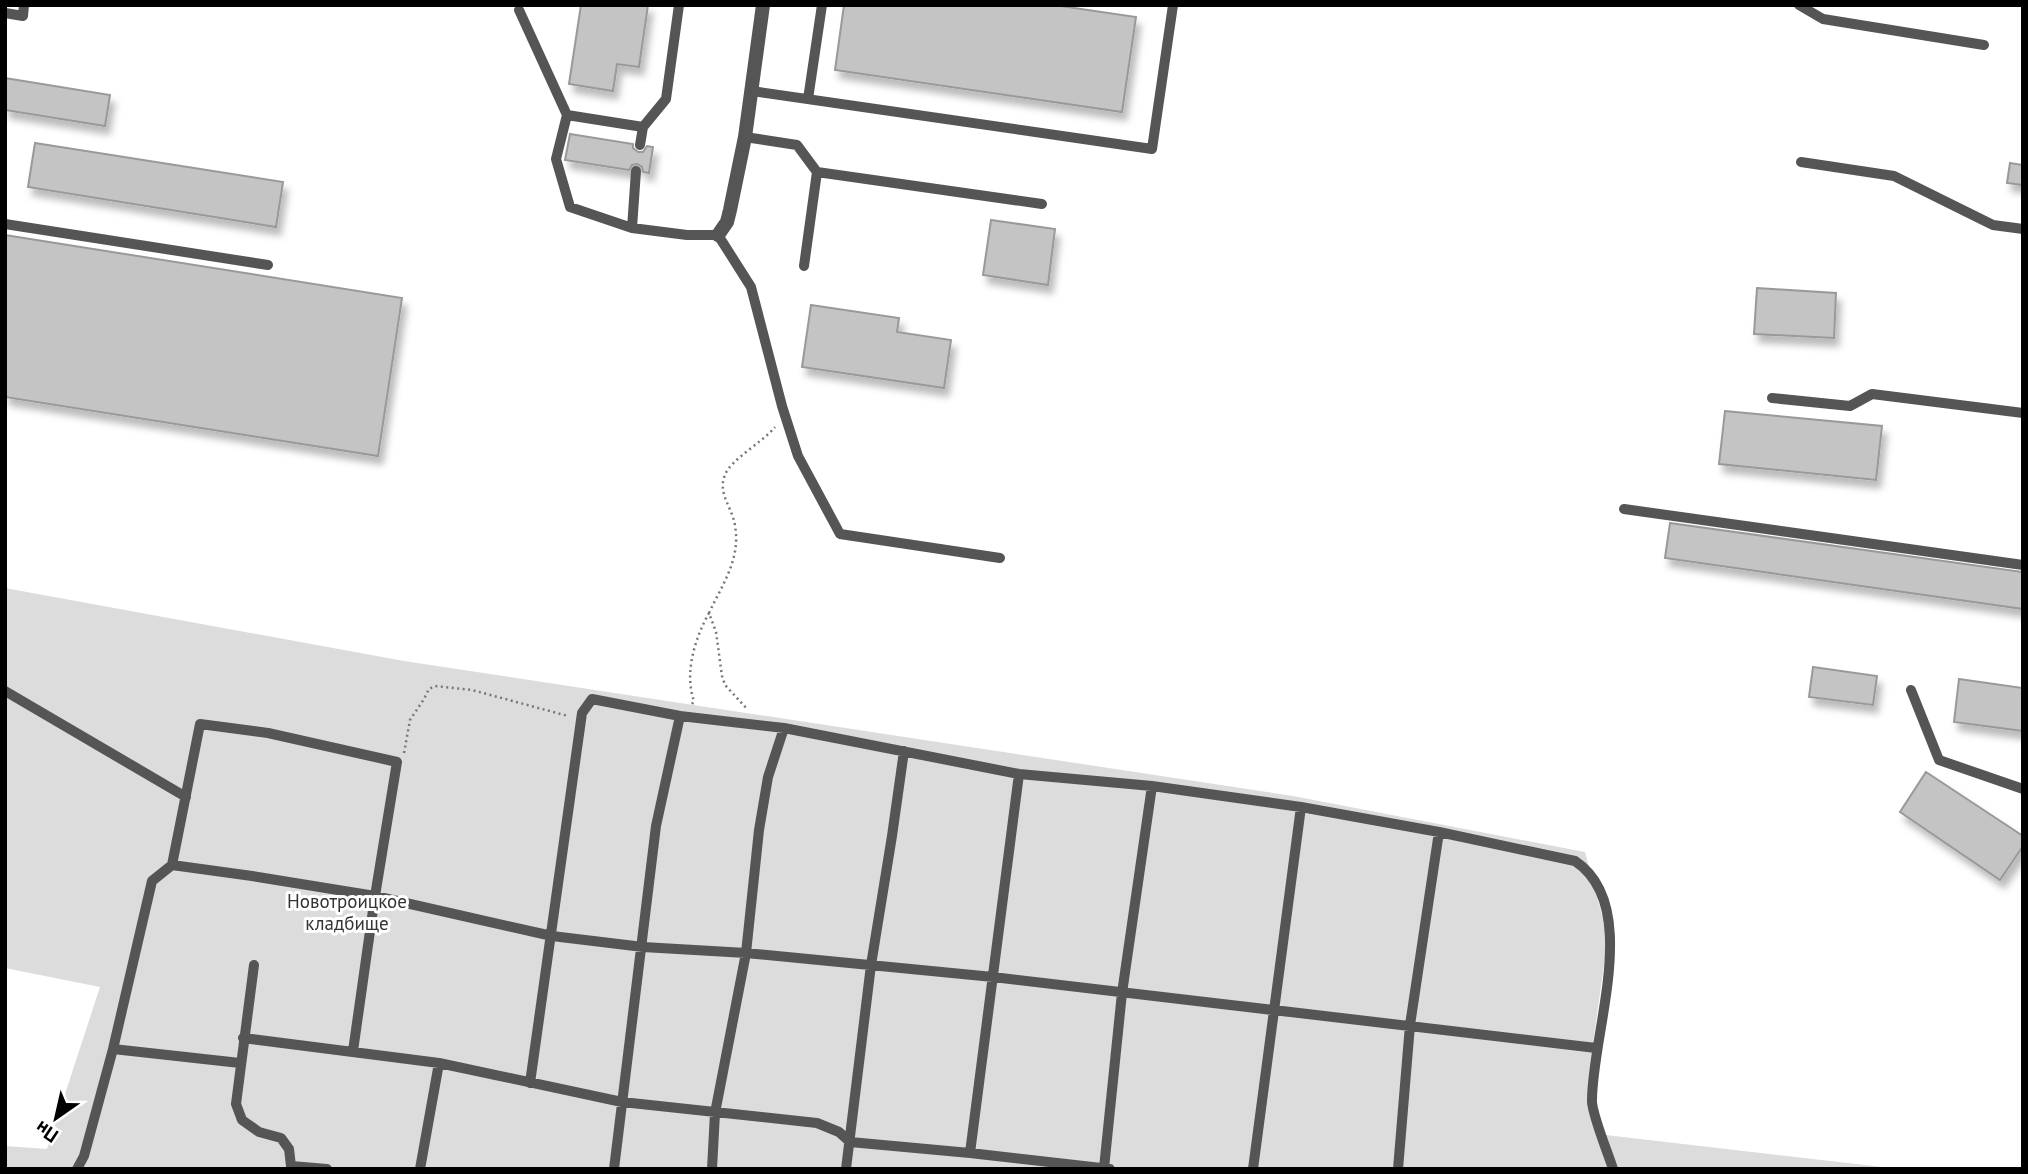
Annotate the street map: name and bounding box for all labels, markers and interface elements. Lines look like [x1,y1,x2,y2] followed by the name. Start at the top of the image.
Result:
[287,889,407,935] park label: Новотроицкое кладбище
[21,1083,91,1153] north arrow
[31,1116,62,1148] text: Пн

